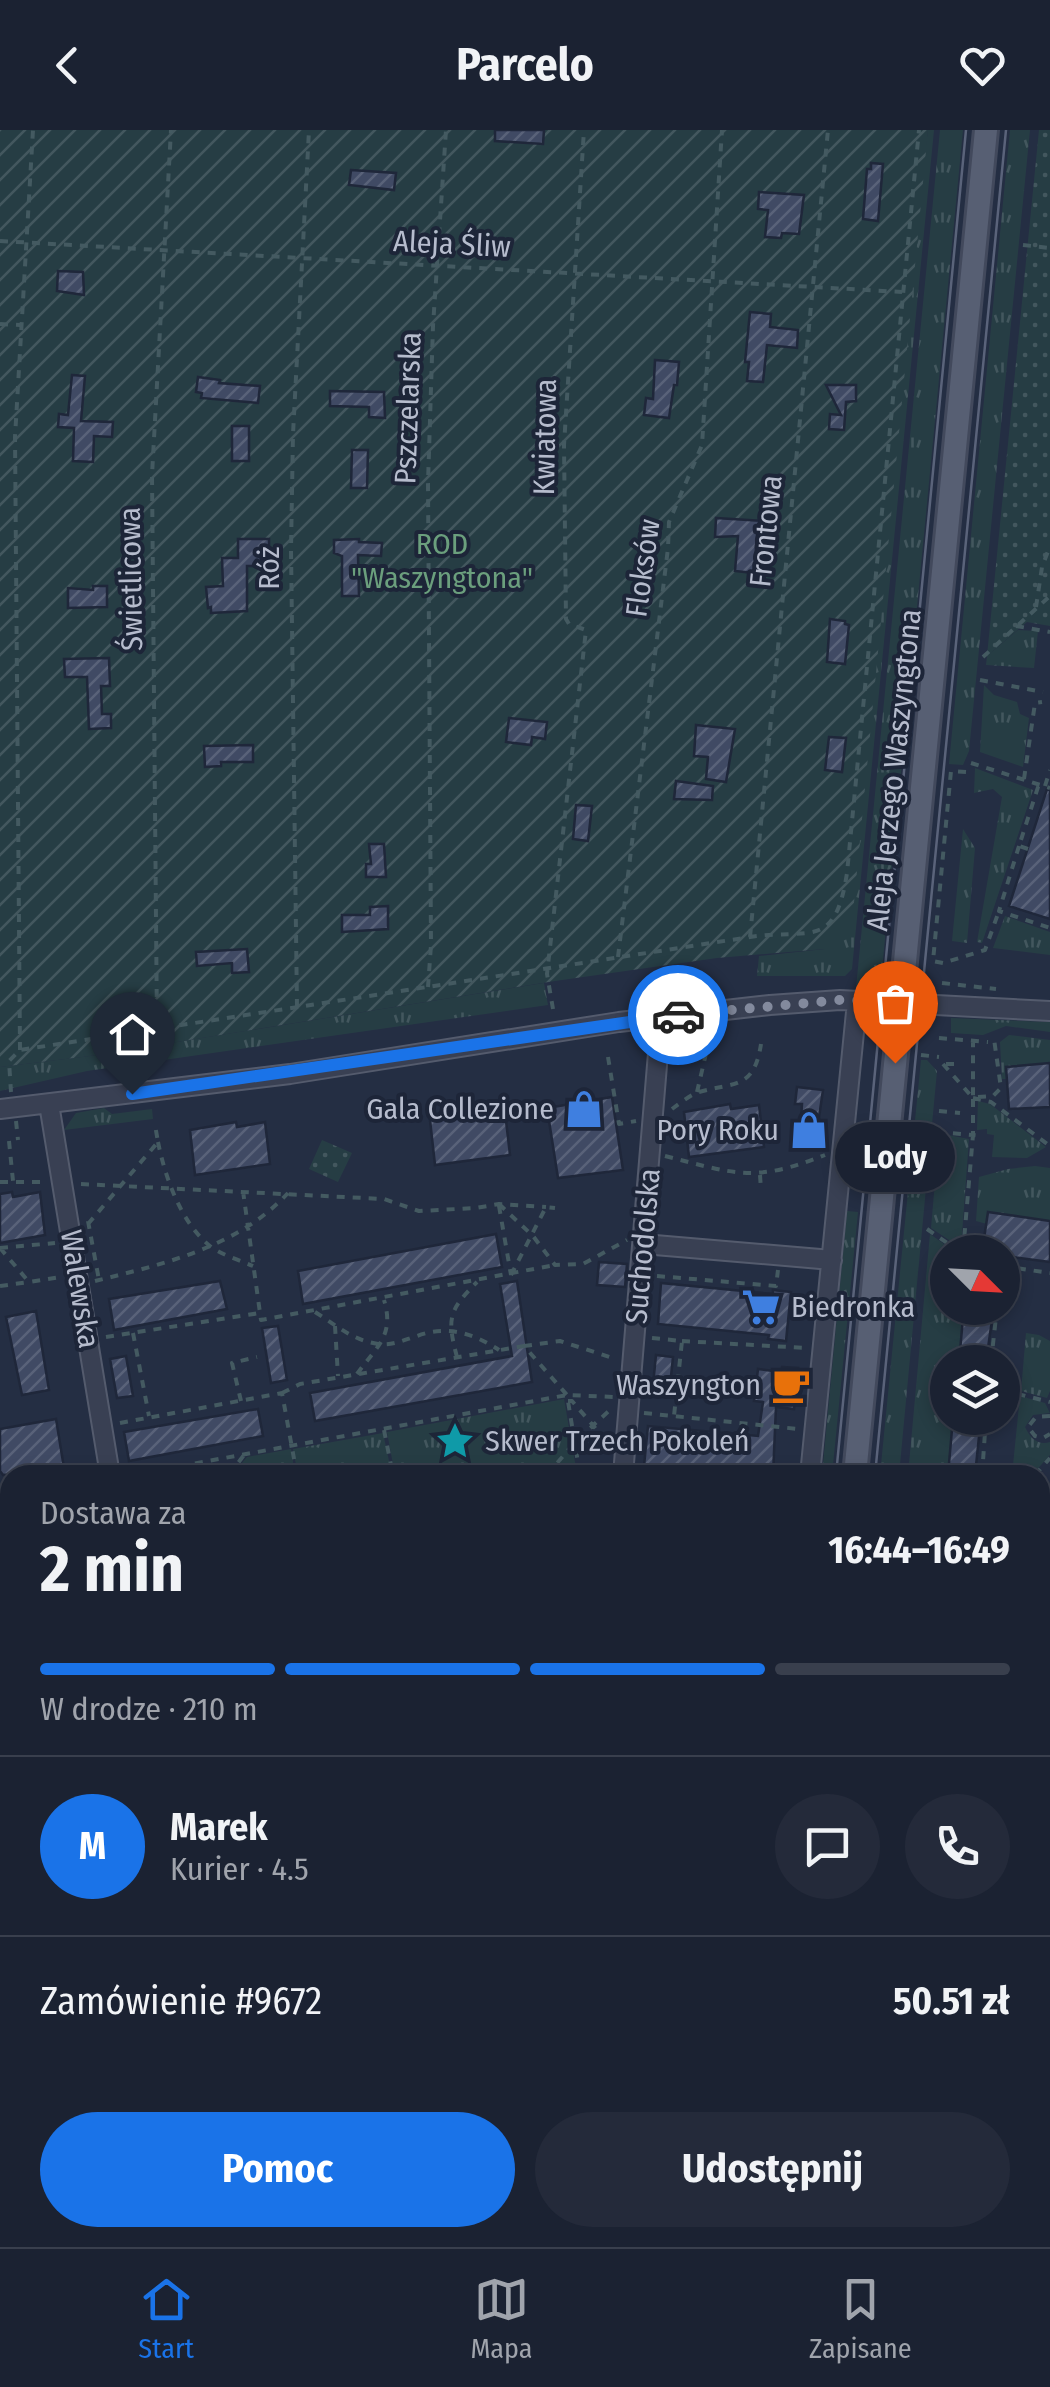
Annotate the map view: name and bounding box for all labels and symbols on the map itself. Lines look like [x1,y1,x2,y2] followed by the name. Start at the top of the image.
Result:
[392,223,512,265] street label: Aleja Śliw
[387,331,429,485] street label: Pszczelarska
[526,378,564,496] street label: Kwiatowa
[742,473,790,589] street label: Frontowa
[112,507,150,651] street label: Świetlicowa
[618,516,668,619] street label: Floksów
[351,526,533,596] park label: ROD "Waszyngtona"
[251,546,287,590] street label: Róż
[859,607,929,933] street label: Aleja Jerzego Waszyngtona
[853,961,938,1064] pin
[628,965,728,1065] courier
[90,992,175,1095] pin
[563,1088,605,1130] shop icon: Gala Collezione
[366,1091,554,1127] place label: Gala Collezione
[788,1109,830,1151] shop icon: Pory Roku
[656,1112,779,1148] place label: Pory Roku
[835,1123,955,1193] callout: Lody
[618,1167,668,1325] street label: Suchodolska
[53,1227,107,1351] street label: Walewska
[930,1235,1020,1325] north arrow
[740,1286,782,1328] supermarket icon: Biedronka
[791,1289,915,1325] place label: Biedronka
[770,1364,812,1406] cafe icon: Waszyngton
[616,1367,761,1403] place label: Waszyngton
[434,1420,476,1462] place icon: Skwer Trzech Pokoleń
[485,1423,750,1459] place label: Skwer Trzech Pokoleń

